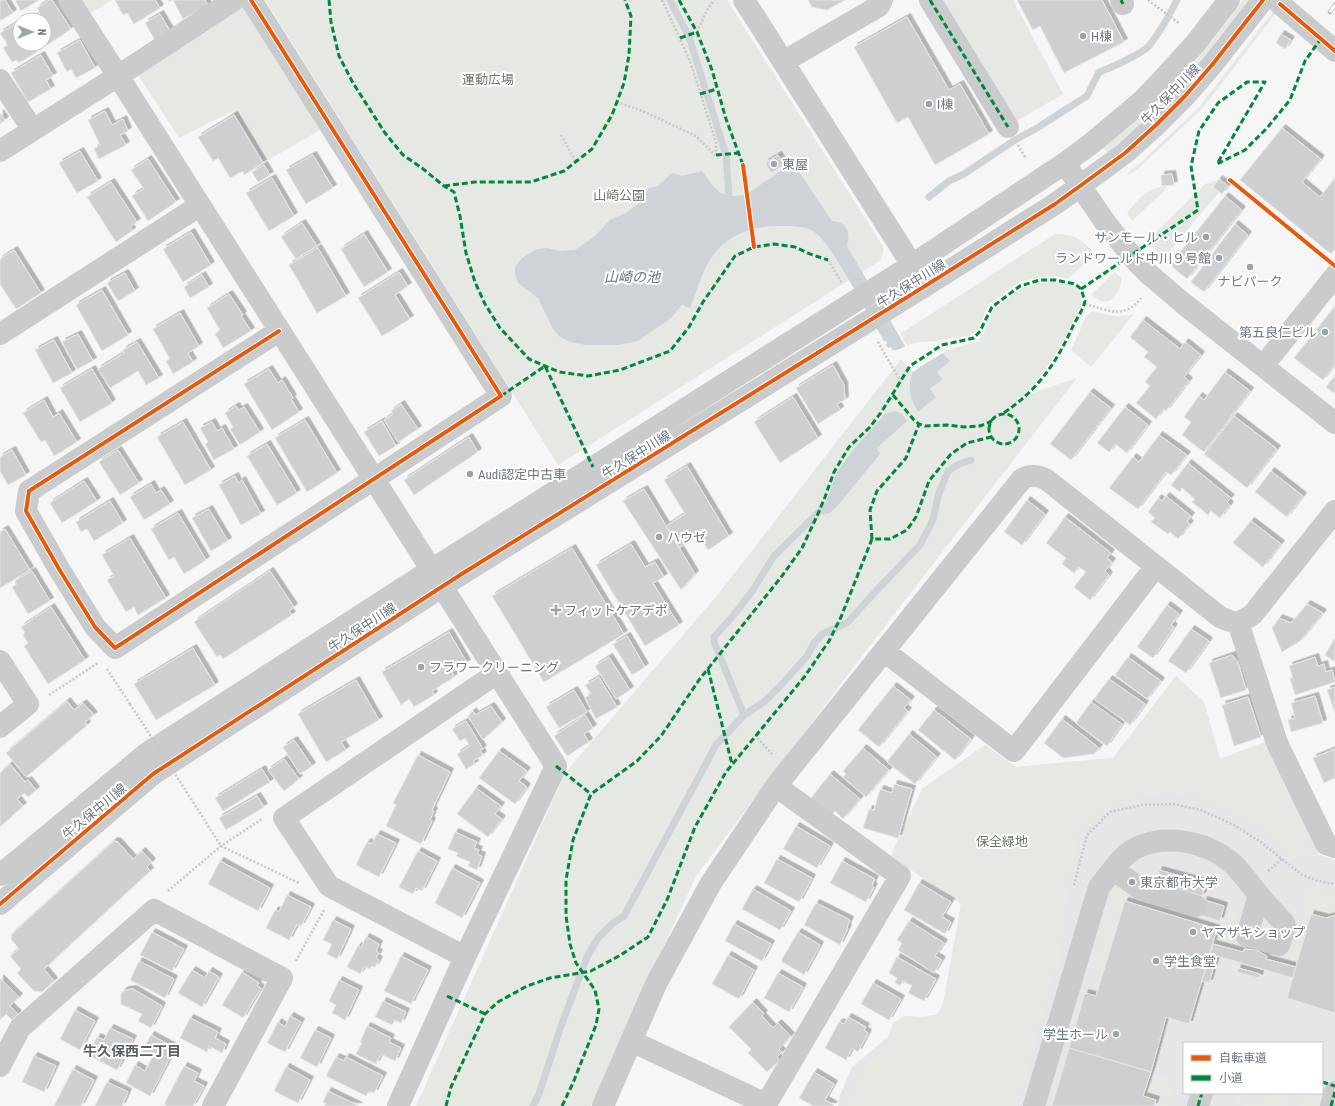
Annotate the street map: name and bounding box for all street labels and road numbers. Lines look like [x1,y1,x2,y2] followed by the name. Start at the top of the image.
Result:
[1138,61,1203,128] street label: 牛久保中川線
[874,256,948,310] street label: 牛久保中川線
[599,427,673,481] street label: 牛久保中川線
[325,600,399,655] street label: 牛久保中川線
[60,781,129,842] street label: 牛久保中川線

